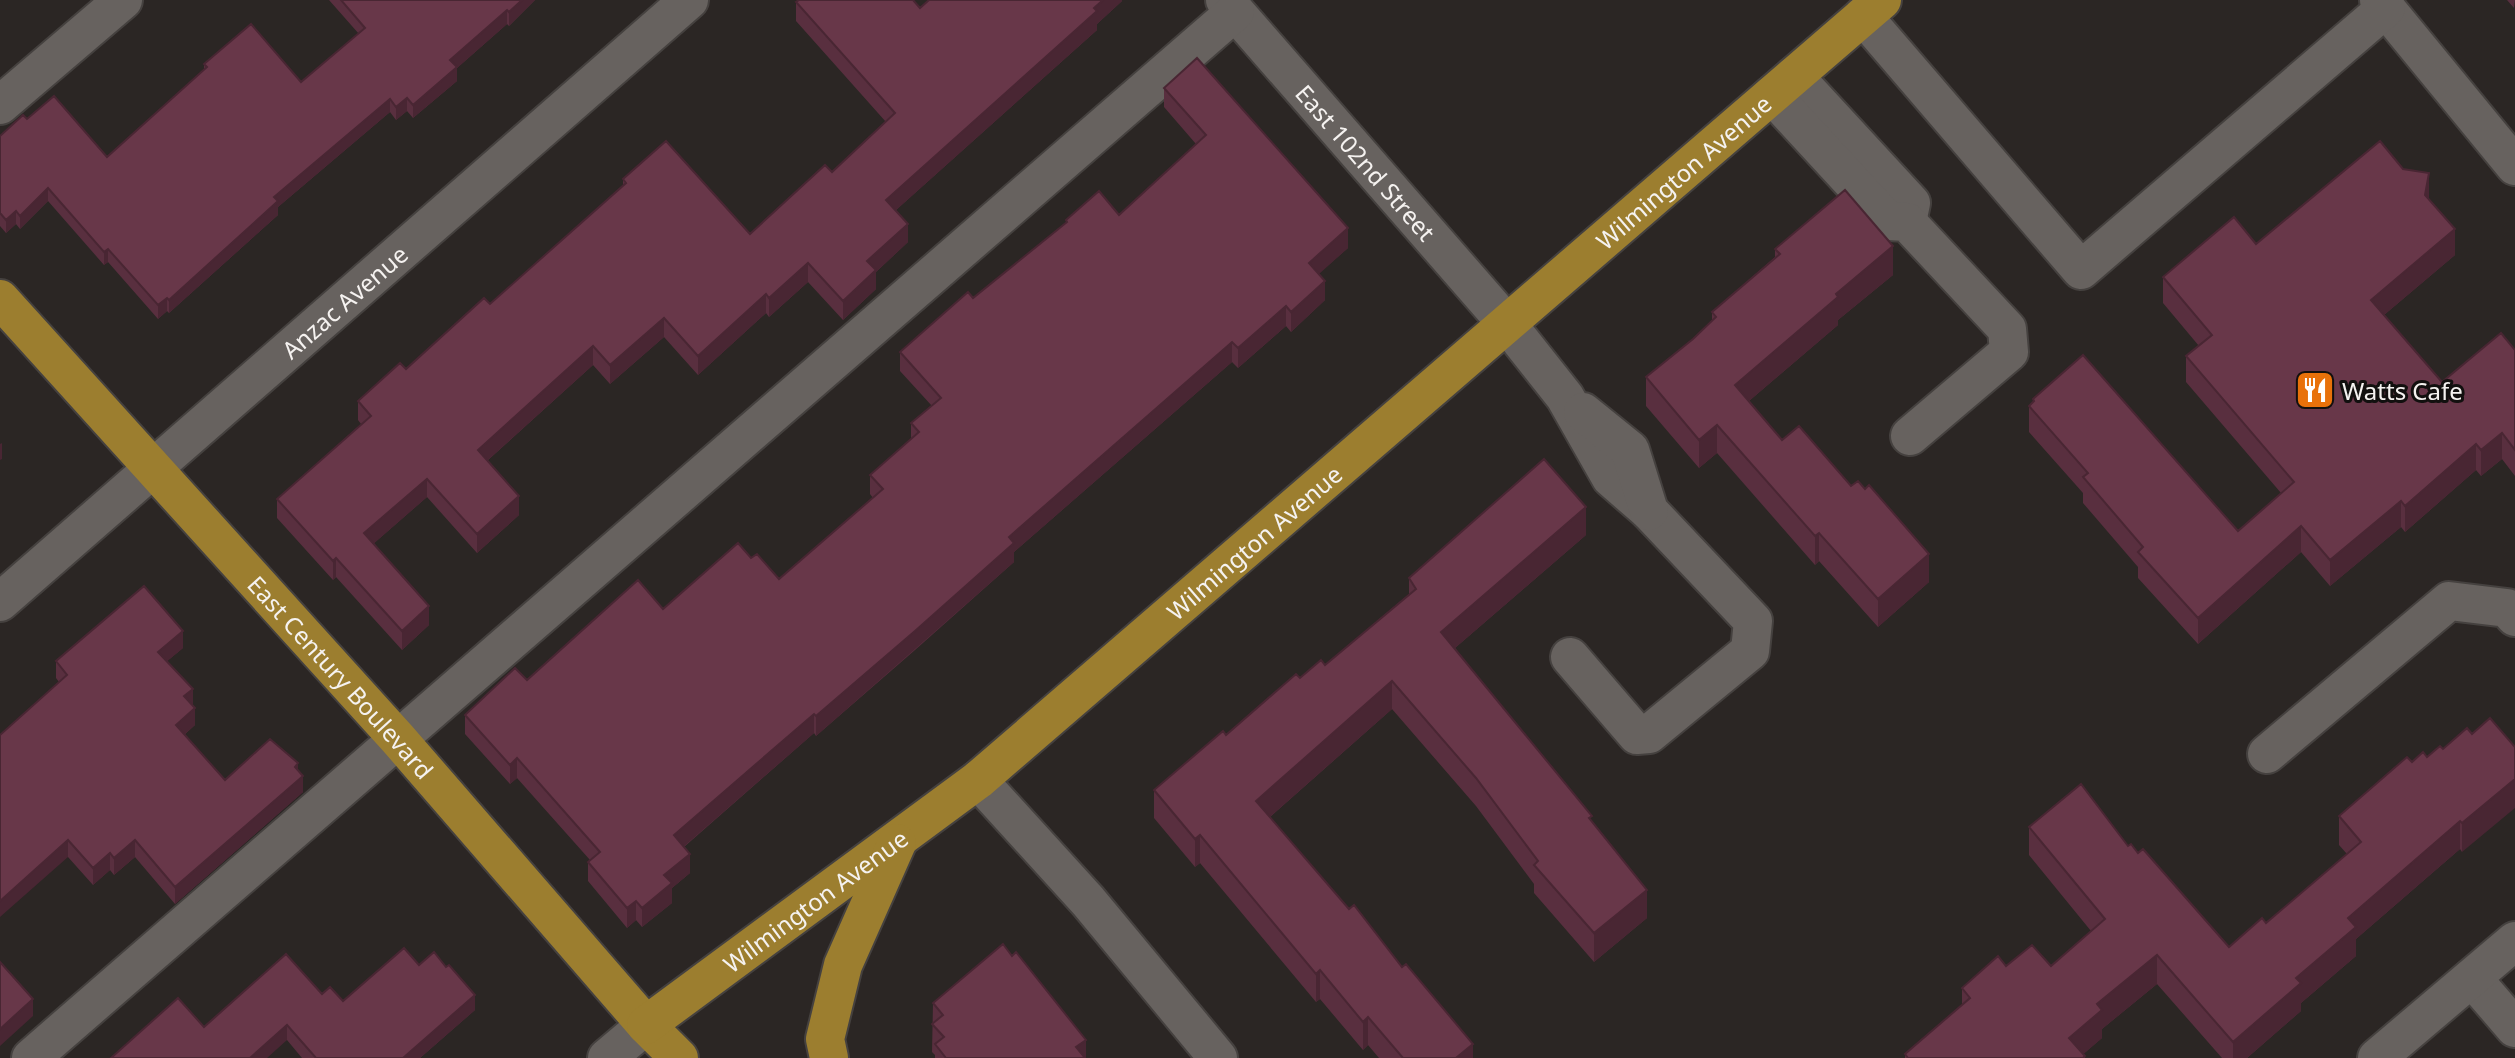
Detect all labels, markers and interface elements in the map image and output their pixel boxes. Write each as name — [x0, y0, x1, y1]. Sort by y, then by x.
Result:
street label: East 102nd Street — [1289, 77, 1444, 248]
street label: Wilmington Avenue — [1588, 87, 1778, 256]
street label: Anzac Avenue — [274, 237, 414, 365]
restaurant icon: Watts Cafe — [2294, 369, 2336, 411]
place label: Watts Cafe — [2342, 374, 2463, 407]
street label: Wilmington Avenue — [1159, 457, 1349, 627]
street label: East Century Boulevard — [241, 568, 441, 785]
street label: Wilmington Avenue — [716, 821, 914, 979]

